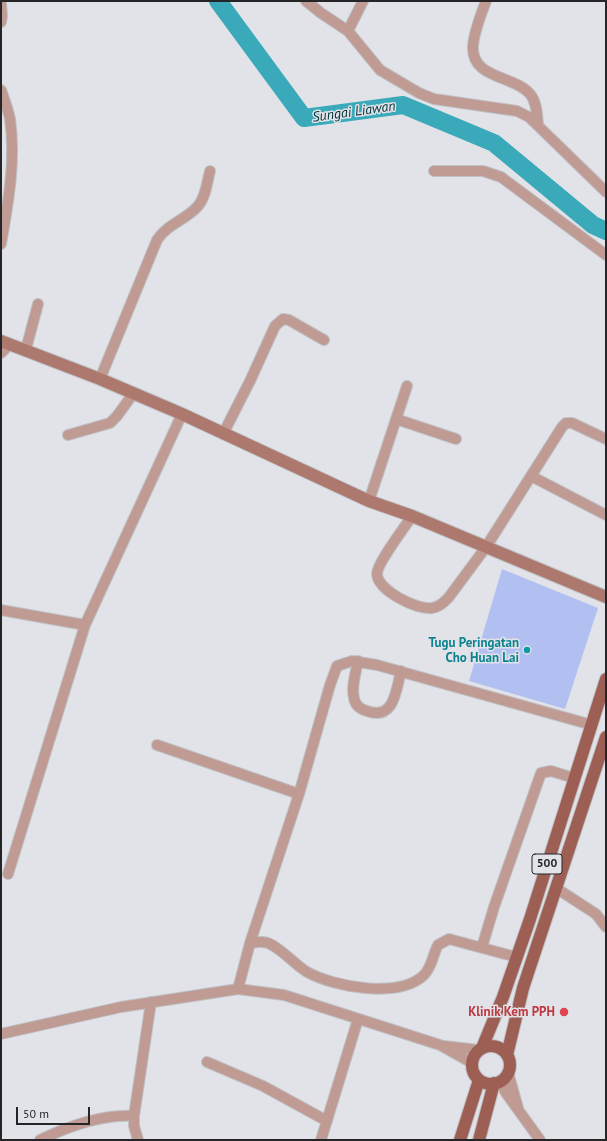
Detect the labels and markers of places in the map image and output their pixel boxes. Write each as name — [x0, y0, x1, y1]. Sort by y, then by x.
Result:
place label: Tugu Peringatan Cho Huan Lai — [429, 635, 519, 666]
marker: Tugu Peringatan Cho Huan Lai — [522, 645, 532, 655]
place label: Klinik Kem PPH — [468, 1004, 555, 1020]
marker: Klinik Kem PPH — [558, 1006, 570, 1018]

